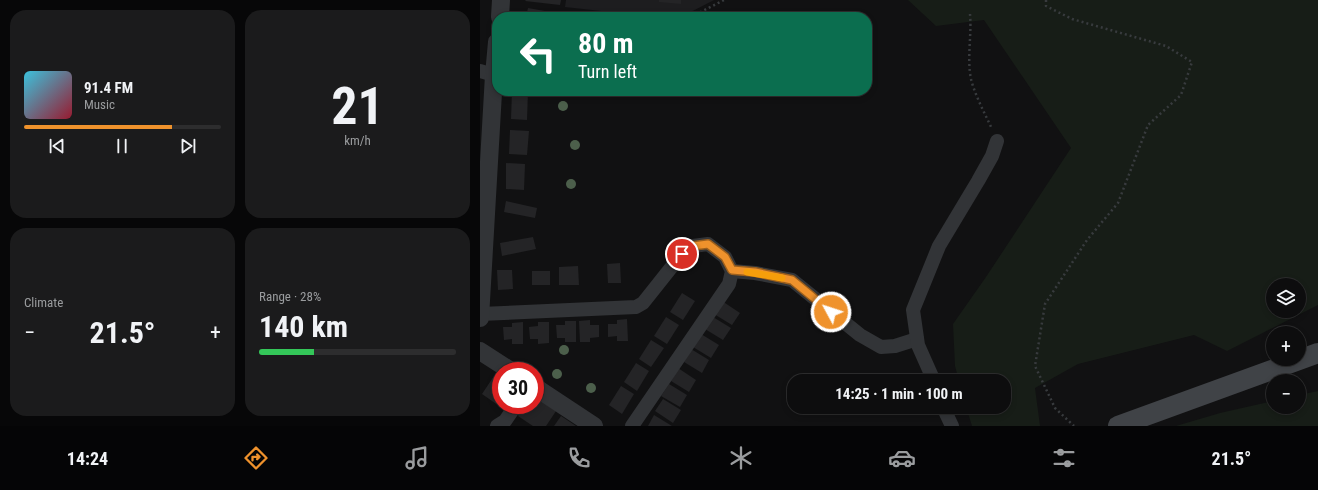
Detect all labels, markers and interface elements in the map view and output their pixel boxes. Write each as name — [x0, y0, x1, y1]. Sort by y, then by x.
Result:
text: 80 m — [578, 27, 634, 60]
icon: left — [512, 28, 564, 80]
text: Turn left — [578, 61, 637, 82]
text: 21 — [331, 76, 384, 137]
text: 91.4 FM — [84, 79, 133, 97]
text: Music — [84, 97, 115, 112]
text: km/h — [344, 133, 371, 148]
icon: previous — [46, 135, 68, 157]
icon: pause — [111, 135, 133, 157]
icon: next — [177, 135, 199, 157]
pin — [665, 237, 699, 271]
icon: arrive — [671, 243, 693, 265]
map controls — [1266, 278, 1306, 414]
button: layers — [1266, 278, 1306, 318]
text: Range · 28% — [259, 289, 321, 304]
position arrow — [810, 291, 852, 333]
text: Climate — [24, 295, 63, 310]
text: 140 km — [259, 309, 348, 344]
text: 21.5° — [90, 315, 155, 350]
text: − — [24, 320, 35, 345]
text: + — [210, 320, 221, 345]
button: + — [1266, 326, 1306, 366]
speed limit sign: 30 — [492, 362, 544, 414]
button: − — [1266, 374, 1306, 414]
text: 14:25 · 1 min · 100 m — [835, 385, 963, 403]
icon: directions — [242, 444, 270, 472]
icon: music — [403, 444, 431, 472]
icon: phone — [565, 444, 593, 472]
icon: climate — [727, 444, 755, 472]
icon: car — [888, 444, 916, 472]
icon: filters — [1050, 444, 1078, 472]
text: 14:24 — [67, 448, 108, 469]
text: 21.5° — [1212, 448, 1251, 469]

